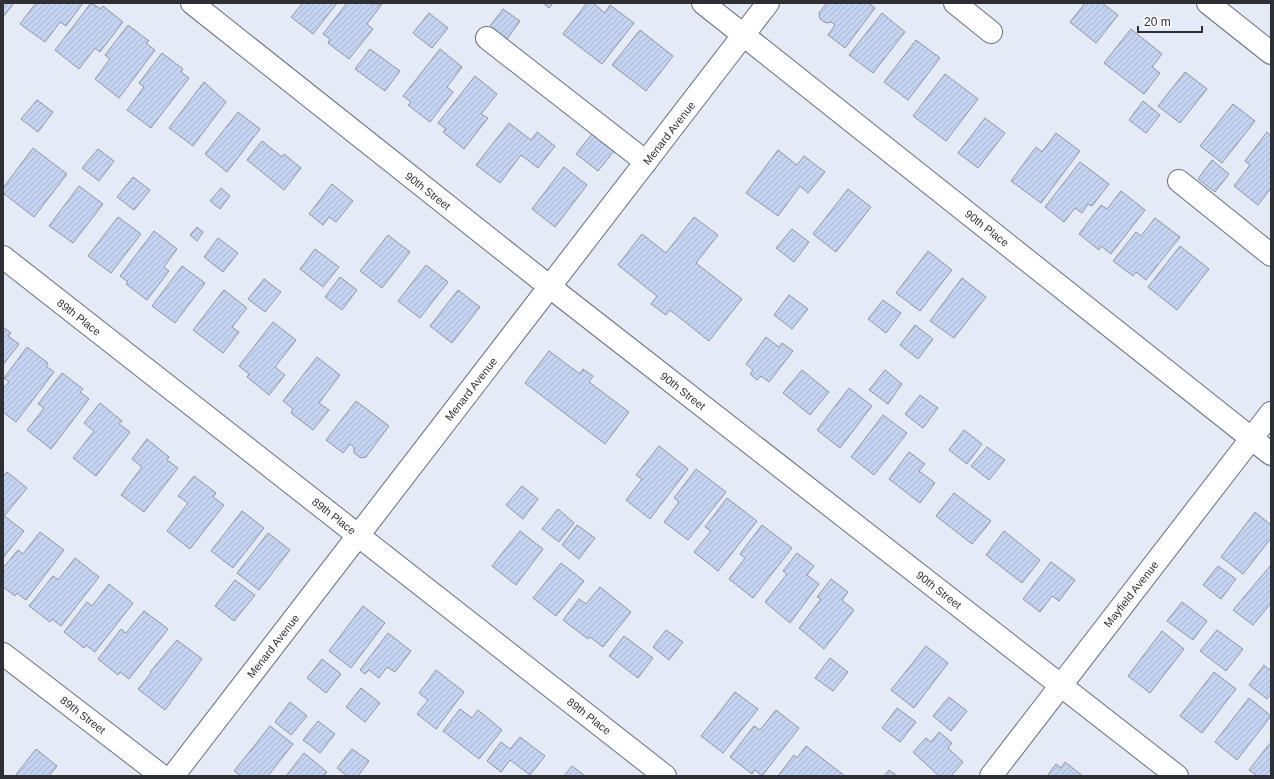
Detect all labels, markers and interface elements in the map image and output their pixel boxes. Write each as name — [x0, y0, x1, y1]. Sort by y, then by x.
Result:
scale bar — [1138, 8, 1202, 34]
text: 20 m — [1144, 15, 1171, 29]
street label: Menard Avenue — [641, 99, 697, 167]
street label: 90th Street — [403, 170, 453, 212]
street label: 90th Place — [963, 207, 1011, 249]
street label: 89th Place — [55, 296, 103, 338]
street label: Menard Avenue — [443, 355, 499, 423]
street label: 90th Street — [658, 370, 708, 412]
street label: 89th Place — [310, 495, 358, 537]
street label: Mayfield Avenue — [1101, 559, 1161, 629]
street label: 90th Street — [914, 569, 964, 611]
street label: Menard Avenue — [245, 612, 301, 680]
street label: 89th Street — [58, 694, 108, 736]
street label: 89th Place — [565, 695, 613, 737]

